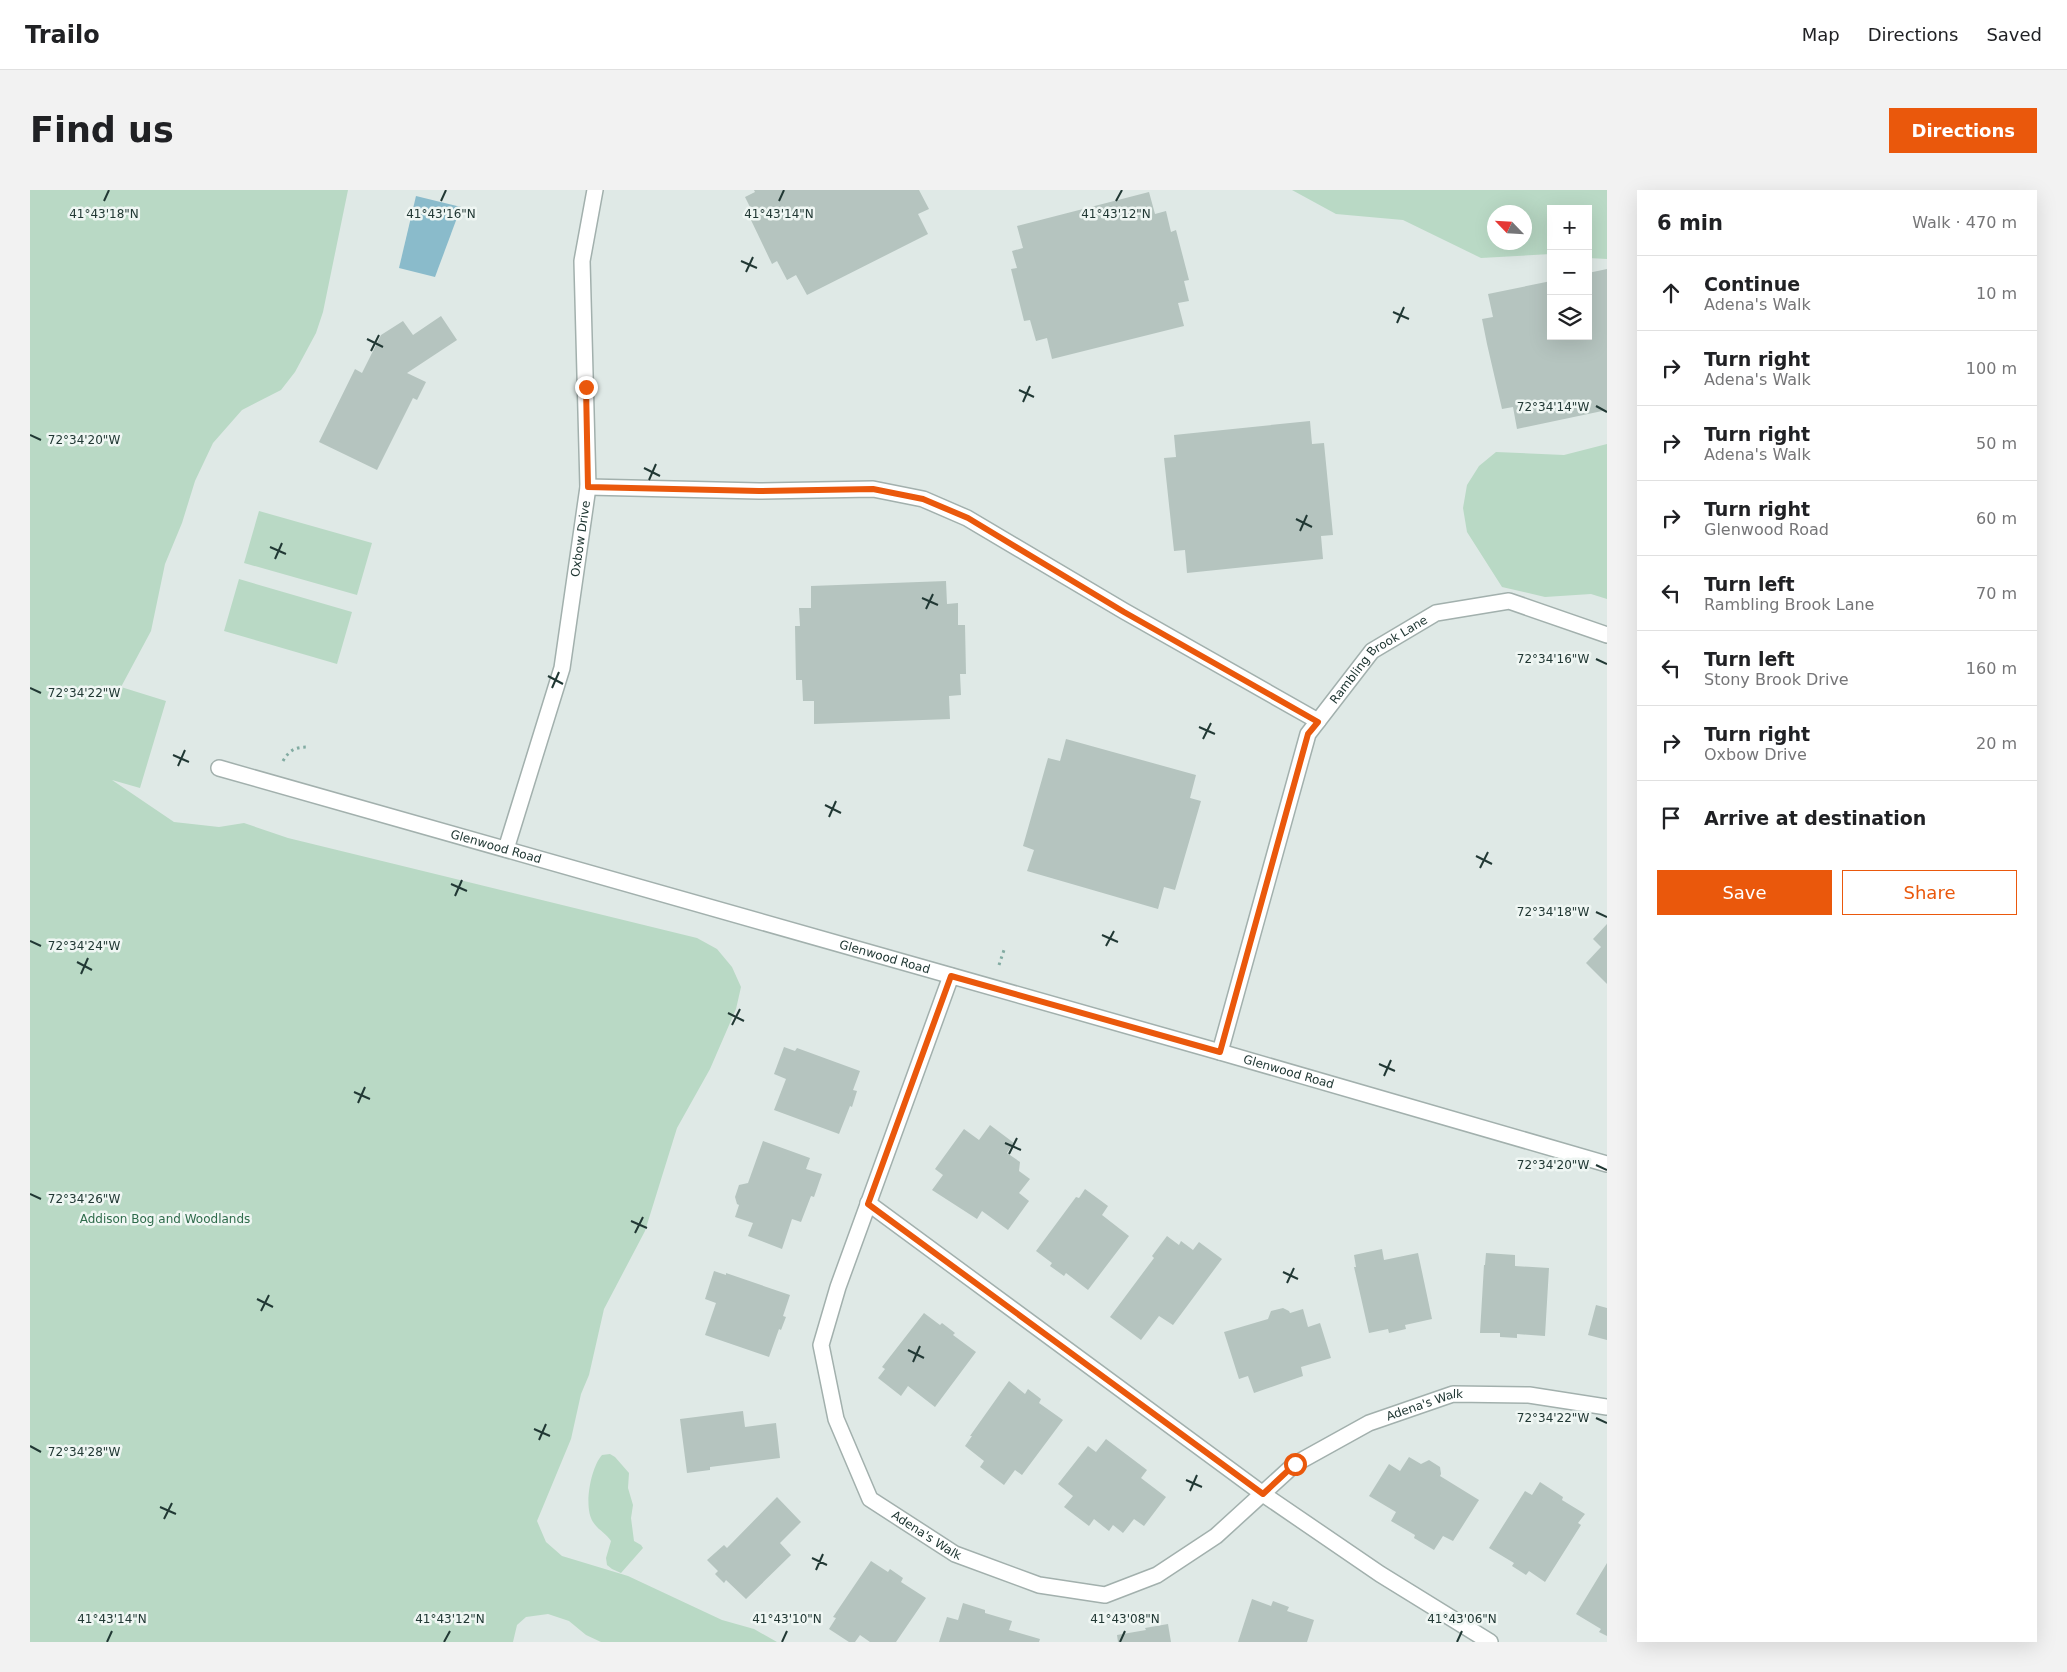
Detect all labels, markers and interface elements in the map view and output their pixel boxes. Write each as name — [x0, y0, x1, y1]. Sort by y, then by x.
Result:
text: Trailo — [25, 21, 100, 49]
text: Map — [1802, 24, 1840, 45]
text: Directions — [1868, 24, 1958, 45]
text: Saved — [1986, 24, 2042, 45]
button: Directions — [1889, 108, 2037, 153]
text: Find us — [30, 110, 174, 150]
north arrow — [1487, 205, 1532, 250]
map controls — [1547, 205, 1592, 340]
button: + — [1547, 205, 1592, 250]
text: 41°43'18"N — [69, 207, 139, 221]
text: 41°43'16"N — [406, 207, 476, 221]
text: 41°43'14"N — [744, 207, 814, 221]
text: 41°43'12"N — [1081, 207, 1151, 221]
text: 6 min — [1657, 211, 1723, 235]
text: Walk · 470 m — [1912, 213, 2017, 232]
button: − — [1547, 250, 1592, 295]
text: Continue — [1704, 273, 1800, 295]
icon: ahead — [1657, 279, 1685, 307]
text: 10 m — [1976, 284, 2017, 303]
button: layers — [1547, 295, 1592, 340]
text: Adena's Walk — [1704, 295, 1811, 314]
text: Turn right — [1704, 348, 1810, 370]
icon: right — [1657, 354, 1685, 382]
text: 100 m — [1966, 359, 2017, 378]
text: Adena's Walk — [1704, 370, 1811, 389]
route end — [575, 376, 598, 399]
text: 72°34'14"W — [1517, 400, 1589, 414]
text: Turn right — [1704, 423, 1810, 445]
icon: right — [1657, 429, 1685, 457]
text: 72°34'20"W — [48, 433, 120, 447]
text: 50 m — [1976, 434, 2017, 453]
text: Adena's Walk — [1704, 445, 1811, 464]
text: Turn right — [1704, 498, 1810, 520]
street label: Oxbow Drive — [568, 500, 593, 578]
icon: right — [1657, 504, 1685, 532]
text: 60 m — [1976, 509, 2017, 528]
text: Glenwood Road — [1704, 520, 1829, 539]
text: Turn left — [1704, 573, 1795, 595]
icon: left — [1657, 579, 1685, 607]
text: 70 m — [1976, 584, 2017, 603]
text: Rambling Brook Lane — [1704, 595, 1874, 614]
street label: Rambling Brook Lane — [1327, 613, 1430, 707]
text: Turn left — [1704, 648, 1795, 670]
text: 72°34'16"W — [1517, 652, 1589, 666]
icon: left — [1657, 654, 1685, 682]
text: 160 m — [1966, 659, 2017, 678]
text: Stony Brook Drive — [1704, 670, 1849, 689]
text: 72°34'22"W — [48, 686, 120, 700]
text: Turn right — [1704, 723, 1810, 745]
icon: right — [1657, 729, 1685, 757]
text: 20 m — [1976, 734, 2017, 753]
text: Oxbow Drive — [1704, 745, 1807, 764]
icon: arrive — [1657, 804, 1685, 832]
text: Arrive at destination — [1704, 807, 1926, 829]
street label: Glenwood Road — [449, 827, 543, 866]
button: Save — [1657, 870, 1832, 915]
button: Share — [1842, 870, 2017, 915]
text: 72°34'18"W — [1517, 905, 1589, 919]
street label: Glenwood Road — [838, 937, 932, 976]
text: 72°34'24"W — [48, 939, 120, 953]
street label: Glenwood Road — [1242, 1052, 1336, 1092]
text: 72°34'20"W — [1517, 1158, 1589, 1172]
text: 72°34'26"W — [48, 1192, 120, 1206]
park label: Addison Bog and Woodlands — [80, 1212, 250, 1226]
street label: Adena's Walk — [1384, 1387, 1463, 1424]
text: 72°34'22"W — [1517, 1411, 1589, 1425]
text: 72°34'28"W — [48, 1445, 120, 1459]
route start — [1284, 1453, 1307, 1476]
street label: Adena's Walk — [889, 1508, 963, 1563]
text: 41°43'14"N — [77, 1612, 147, 1626]
text: 41°43'12"N — [415, 1612, 485, 1626]
text: 41°43'10"N — [752, 1612, 822, 1626]
text: 41°43'08"N — [1090, 1612, 1160, 1626]
text: 41°43'06"N — [1427, 1612, 1497, 1626]

